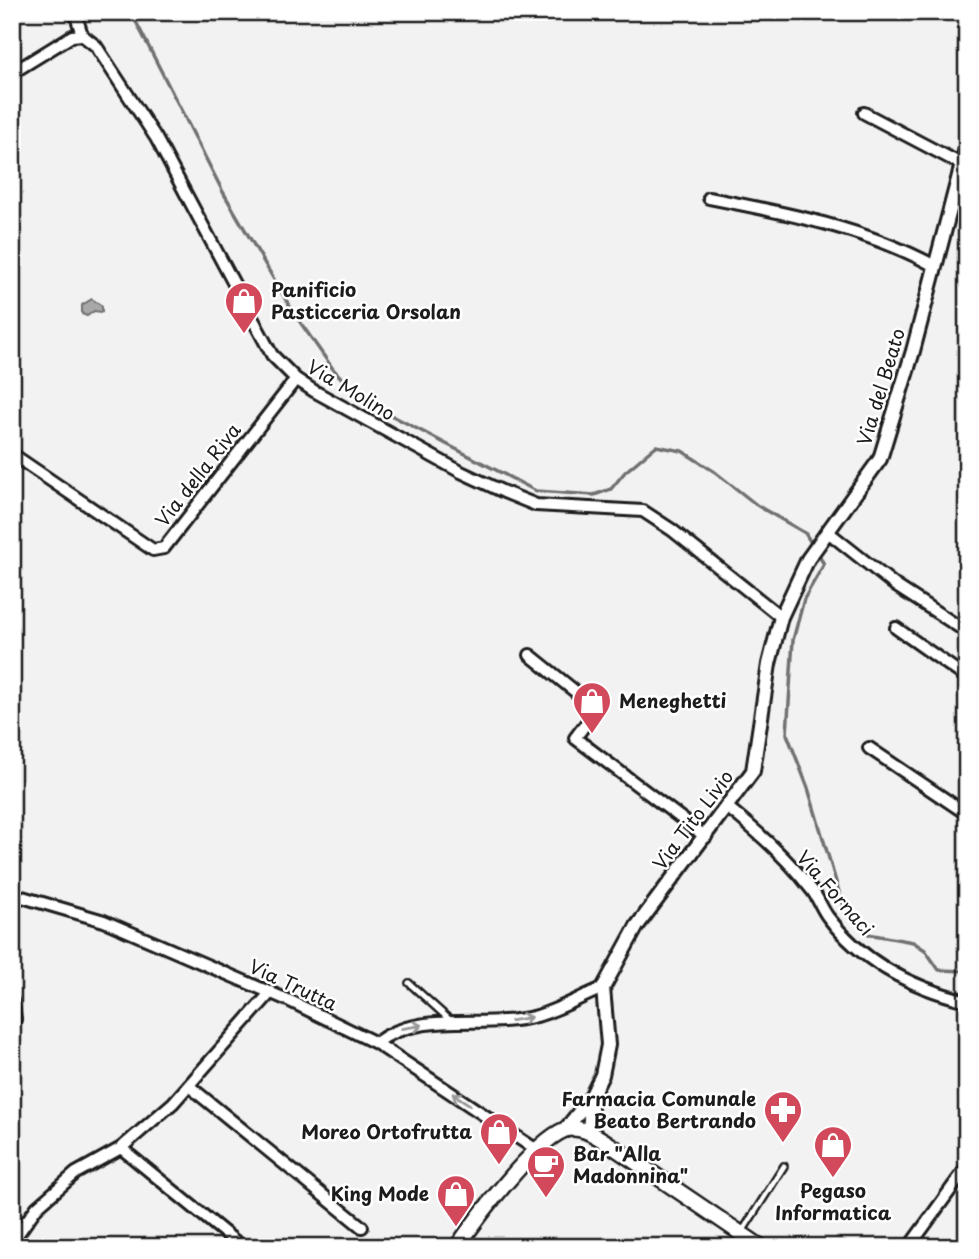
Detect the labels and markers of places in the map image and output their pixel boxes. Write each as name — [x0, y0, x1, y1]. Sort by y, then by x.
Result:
place label: Panificio Pasticceria Orsolan — [271, 275, 461, 325]
shop icon: Panificio Pasticceria Orsolan — [223, 280, 265, 335]
shop icon: Meneghetti — [571, 680, 613, 735]
place label: Meneghetti — [619, 686, 726, 714]
place label: Farmacia Comunale Beato Bertrando — [561, 1084, 756, 1134]
pharmacy icon: Farmacia Comunale Beato Bertrando — [762, 1089, 804, 1144]
shop icon: Moreo Ortofrutta — [478, 1111, 520, 1166]
place label: Moreo Ortofrutta — [301, 1117, 472, 1145]
shop icon: Pegaso Informatica — [812, 1124, 854, 1179]
place label: Bar "Alla Madonnina" — [573, 1139, 688, 1189]
cafe icon: Bar "Alla Madonnina" — [525, 1144, 567, 1199]
shop icon: King Mode — [435, 1173, 477, 1228]
place label: Pegaso Informatica — [775, 1176, 892, 1226]
place label: King Mode — [331, 1179, 429, 1207]

